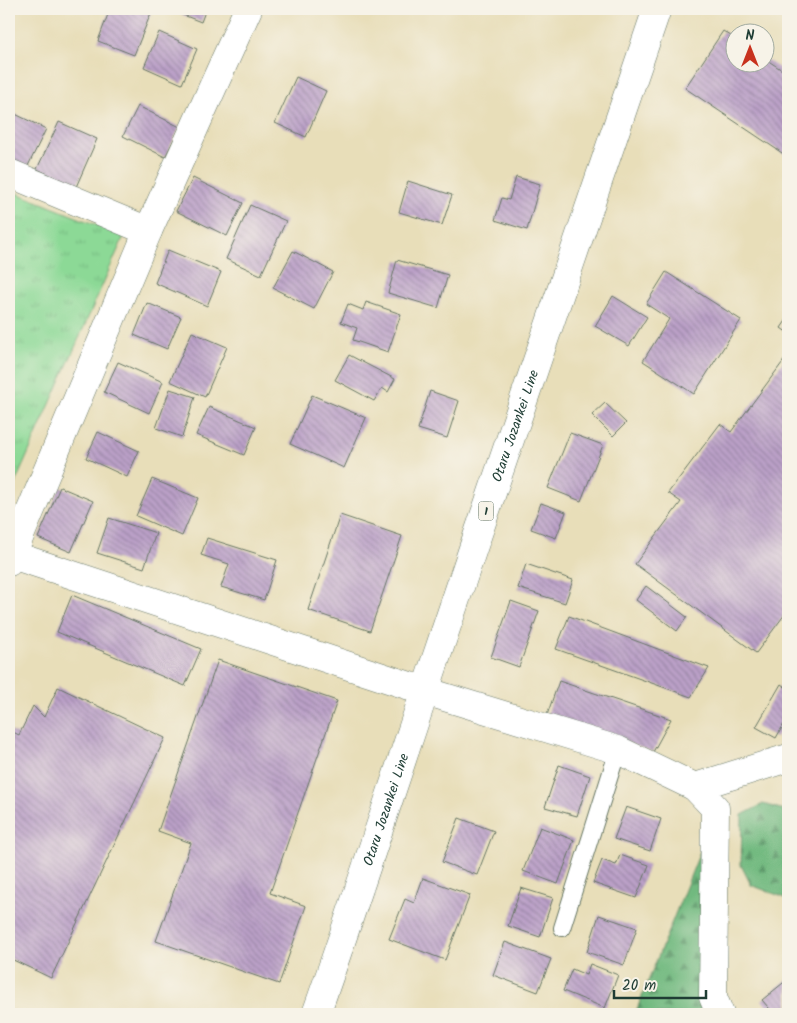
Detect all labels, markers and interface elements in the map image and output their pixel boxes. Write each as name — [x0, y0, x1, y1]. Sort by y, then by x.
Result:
north arrow — [724, 22, 774, 72]
text: N — [746, 25, 755, 47]
street label: Otaru Jozankei Line — [486, 366, 546, 485]
road number: 1 — [478, 502, 494, 520]
street label: Otaru Jozankei Line — [358, 750, 416, 869]
scale bar — [614, 968, 707, 1000]
text: 20 m — [622, 974, 656, 998]

